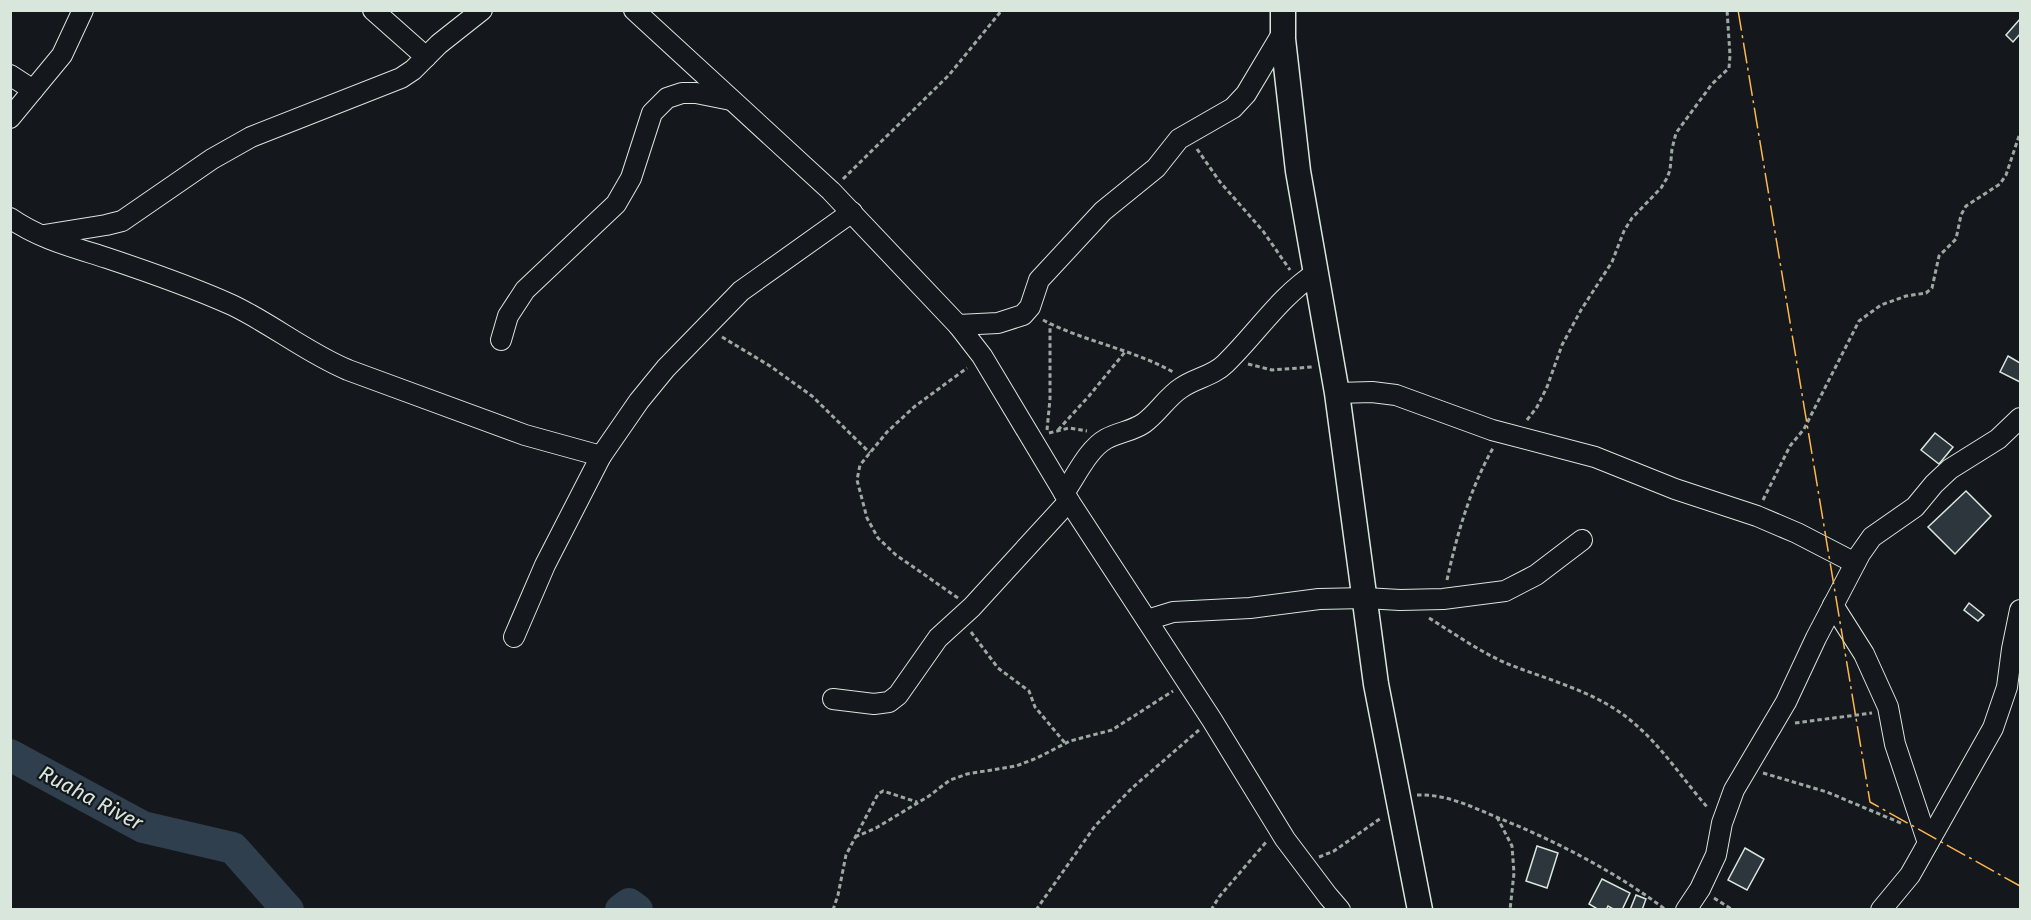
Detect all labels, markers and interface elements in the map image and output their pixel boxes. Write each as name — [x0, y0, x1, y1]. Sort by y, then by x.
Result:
water label: Ruaha River — [35, 760, 148, 837]

